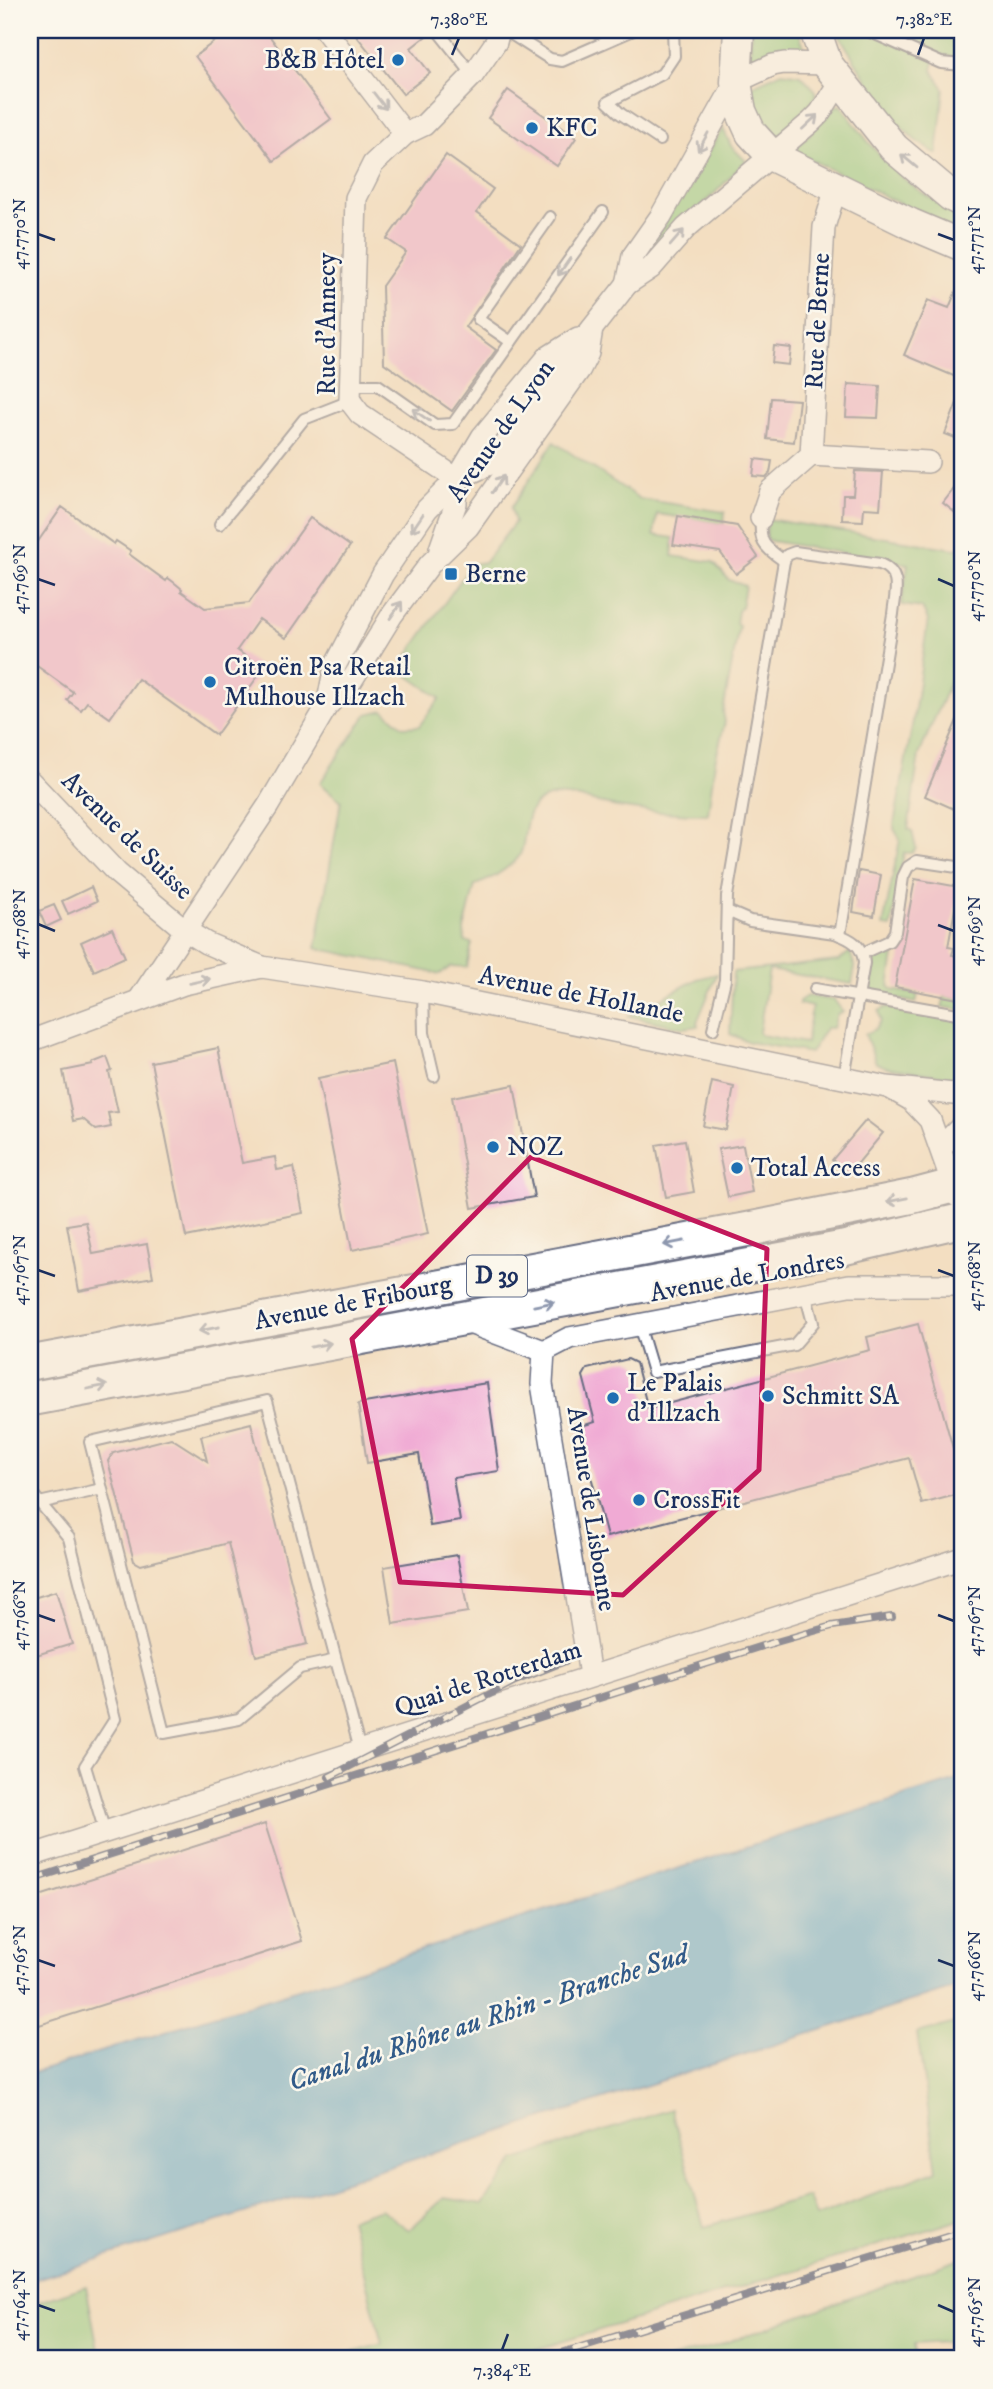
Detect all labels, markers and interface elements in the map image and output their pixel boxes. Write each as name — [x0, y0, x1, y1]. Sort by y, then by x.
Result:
text: 7.380°E — [430, 9, 488, 31]
text: 7.382°E — [896, 9, 953, 31]
place label: B&B Hôtel — [265, 44, 384, 77]
marker: B&B Hôtel — [390, 52, 406, 68]
one-way arrow — [372, 91, 387, 110]
place label: KFC — [546, 112, 598, 145]
one-way arrow — [801, 114, 818, 131]
marker: KFC — [524, 120, 540, 136]
one-way arrow — [696, 131, 709, 152]
one-way arrow — [900, 153, 918, 169]
text: 47.770°N — [9, 198, 31, 270]
text: 47.771°N — [964, 206, 986, 274]
one-way arrow — [669, 230, 685, 248]
street label: Rue d'Annecy — [311, 252, 344, 395]
street label: Rue de Berne — [798, 252, 838, 390]
one-way arrow — [557, 257, 571, 276]
street label: Avenue de Lyon — [440, 353, 563, 509]
one-way arrow — [412, 408, 431, 422]
one-way arrow — [491, 475, 505, 494]
one-way arrow — [410, 513, 424, 532]
text: 47.769°N — [9, 543, 31, 614]
text: 47.770°N — [964, 550, 986, 622]
place label: Berne — [465, 558, 526, 591]
marker: Berne — [443, 566, 459, 582]
one-way arrow — [389, 601, 403, 620]
place label: Citroën Psa Retail Mulhouse Illzach — [224, 651, 411, 714]
marker: Citroën Psa Retail Mulhouse Illzach — [202, 674, 218, 690]
street label: Avenue de Suisse — [54, 765, 200, 907]
text: 47.768°N — [9, 888, 31, 959]
text: 47.769°N — [964, 895, 986, 966]
street label: Avenue de Hollande — [476, 959, 686, 1031]
one-way arrow — [188, 974, 211, 987]
place label: NOZ — [507, 1131, 563, 1164]
marker: NOZ — [485, 1139, 501, 1155]
place label: Total Access — [751, 1152, 880, 1185]
marker: Total Access — [729, 1160, 745, 1176]
one-way arrow — [886, 1193, 909, 1207]
text: 47.767°N — [9, 1234, 31, 1306]
one-way arrow — [663, 1237, 686, 1250]
text: 47.768°N — [964, 1240, 986, 1311]
street label: Avenue de Londres — [647, 1244, 847, 1310]
road number: D 39 — [467, 1256, 527, 1296]
street label: Avenue de Fribourg — [251, 1268, 455, 1338]
one-way arrow — [532, 1296, 555, 1310]
one-way arrow — [198, 1323, 221, 1337]
one-way arrow — [309, 1338, 331, 1351]
place label: Le Palais d'Illzach — [627, 1367, 722, 1430]
one-way arrow — [85, 1380, 108, 1393]
place label: Schmitt SA — [782, 1380, 899, 1413]
marker: Schmitt SA — [760, 1388, 776, 1404]
marker: Le Palais d'Illzach — [605, 1390, 621, 1406]
street label: Avenue de Lisbonne — [559, 1404, 623, 1614]
place label: CrossFit — [653, 1484, 741, 1517]
marker: CrossFit — [631, 1492, 647, 1508]
text: 47.766°N — [9, 1579, 31, 1651]
text: 47.767°N — [964, 1585, 986, 1657]
street label: Quai de Rotterdam — [390, 1633, 586, 1725]
text: 47.765°N — [9, 1924, 31, 1995]
text: 47.766°N — [964, 1930, 986, 2002]
water label: Canal du Rhône au Rhin - Branche Sud — [284, 1936, 696, 2099]
text: 47.764°N — [9, 2269, 31, 2341]
text: 47.765°N — [964, 2276, 986, 2347]
text: 7.384°E — [473, 2360, 531, 2382]

